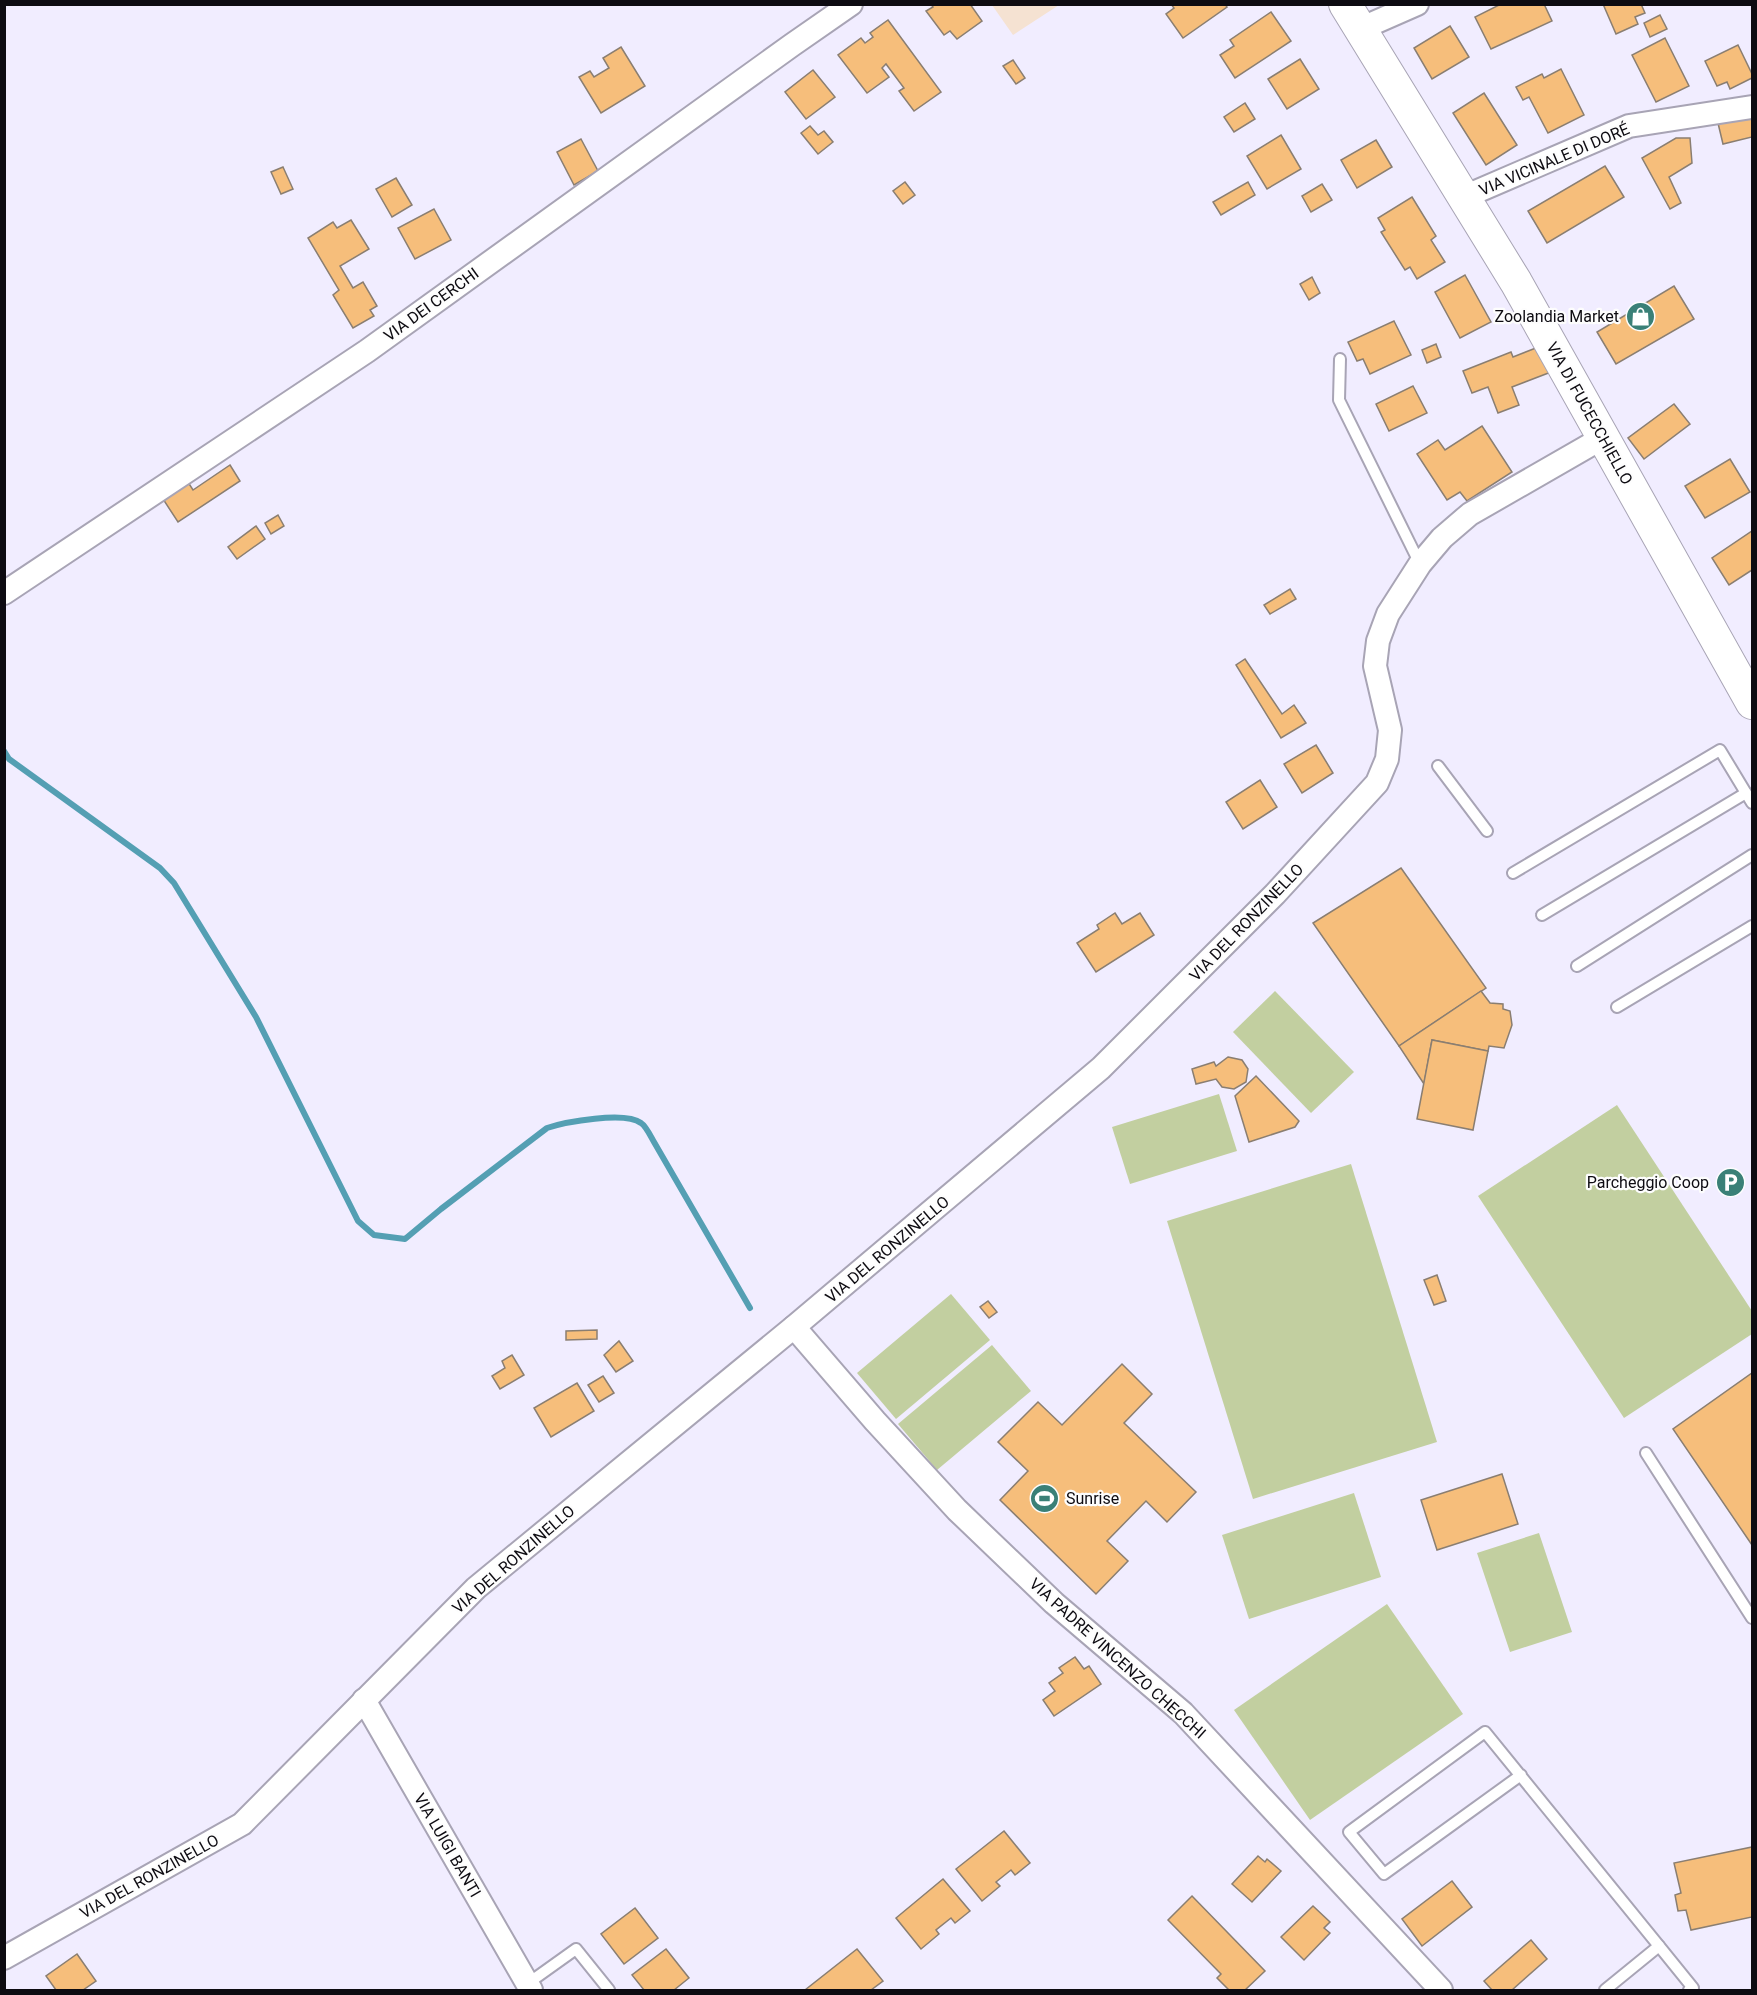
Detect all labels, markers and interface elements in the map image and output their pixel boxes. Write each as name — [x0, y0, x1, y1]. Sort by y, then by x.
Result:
street label: VIA VICINALE DI DORÉ — [1476, 119, 1632, 200]
street label: VIA DEI CERCHI — [380, 264, 482, 345]
shop icon: Zoolandia Market — [1624, 300, 1656, 332]
place label: Zoolandia Market — [1495, 307, 1619, 326]
street label: VIA DI FUCECCHIELLO — [1542, 339, 1637, 488]
street label: VIA DEL RONZINELLO — [1185, 860, 1307, 985]
parking icon: Parcheggio Coop — [1714, 1166, 1746, 1198]
place label: Parcheggio Coop — [1587, 1173, 1709, 1192]
street label: VIA DEL RONZINELLO — [822, 1192, 953, 1307]
sports icon: Sunrise — [1029, 1482, 1061, 1514]
place label: Sunrise — [1066, 1489, 1119, 1508]
street label: VIA DEL RONZINELLO — [448, 1501, 578, 1618]
street label: VIA PADRE VINCENZO CHECCHI — [1026, 1574, 1210, 1743]
street label: VIA LUIGI BANTI — [410, 1790, 485, 1901]
street label: VIA DEL RONZINELLO — [77, 1830, 222, 1922]

